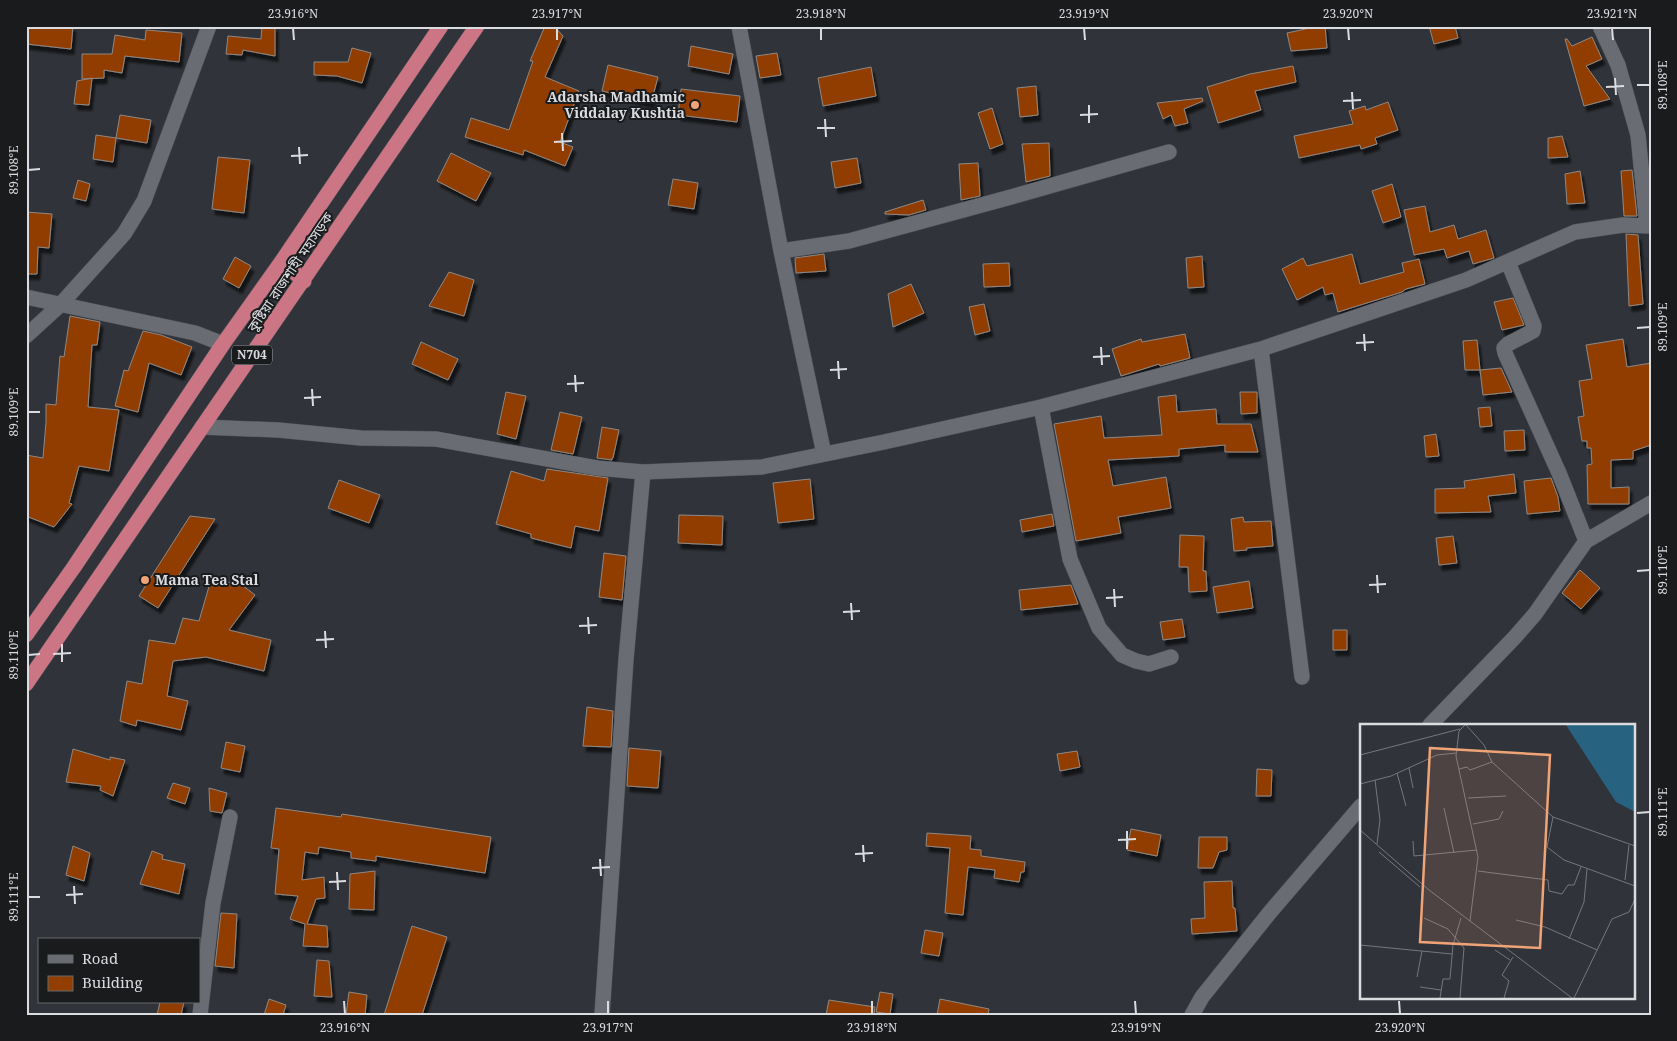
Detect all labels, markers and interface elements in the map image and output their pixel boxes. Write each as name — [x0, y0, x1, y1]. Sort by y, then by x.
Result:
text: 23.916°N — [268, 5, 318, 22]
text: 23.917°N — [532, 5, 582, 22]
text: 23.918°N — [796, 5, 846, 22]
text: 23.919°N — [1059, 5, 1109, 22]
text: 23.920°N — [1323, 5, 1373, 22]
text: 23.921°N — [1587, 5, 1637, 22]
text: 89.108°E — [1654, 61, 1671, 109]
place label: Adarsha Madhamic Viddalay Kushtia — [547, 87, 685, 122]
marker: Adarsha Madhamic Viddalay Kushtia — [689, 99, 701, 111]
text: 89.108°E — [5, 146, 22, 194]
street label: কুষ্টিয়া রাজশাহী মহাসড়ক — [242, 208, 337, 336]
text: 89.109°E — [1654, 303, 1671, 351]
road number: N704 — [232, 346, 272, 364]
text: 89.109°E — [5, 388, 22, 436]
text: 89.110°E — [1654, 546, 1671, 594]
place label: Mama Tea Stal — [155, 570, 258, 589]
marker: Mama Tea Stal — [139, 574, 151, 586]
text: 89.110°E — [5, 631, 22, 679]
inset map — [1360, 724, 1634, 998]
text: 89.111°E — [1654, 788, 1671, 836]
text: 89.111°E — [5, 873, 22, 921]
legend — [38, 938, 200, 1004]
text: Road — [82, 948, 118, 968]
text: Building — [82, 972, 143, 992]
text: 23.916°N — [320, 1019, 370, 1036]
text: 23.917°N — [583, 1019, 633, 1036]
text: 23.918°N — [847, 1019, 897, 1036]
text: 23.919°N — [1111, 1019, 1161, 1036]
text: 23.920°N — [1375, 1019, 1425, 1036]

